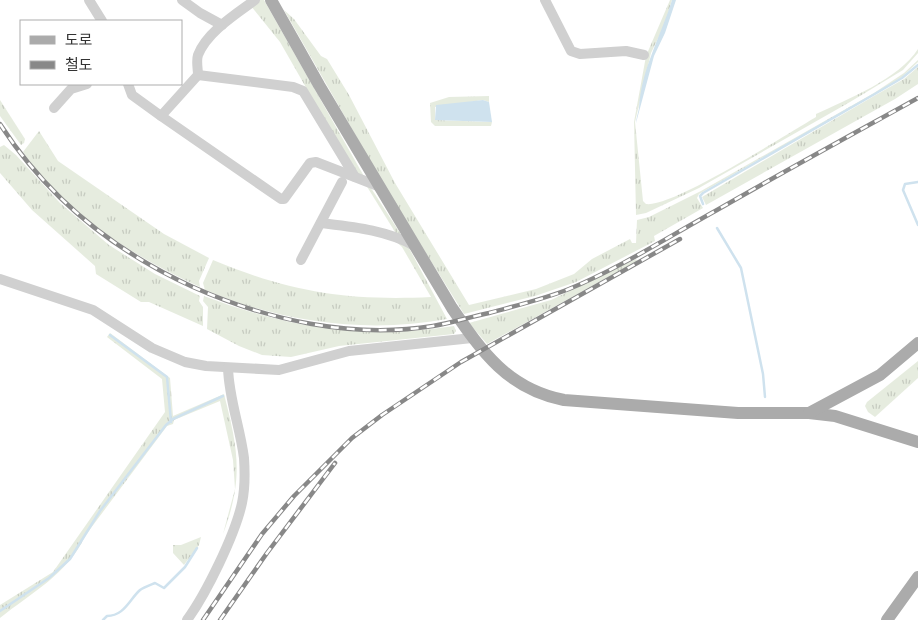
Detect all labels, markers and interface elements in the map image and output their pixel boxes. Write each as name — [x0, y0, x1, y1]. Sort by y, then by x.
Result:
legend — [20, 20, 182, 85]
text: 도로 — [65, 30, 93, 49]
text: 철도 — [65, 55, 93, 74]

